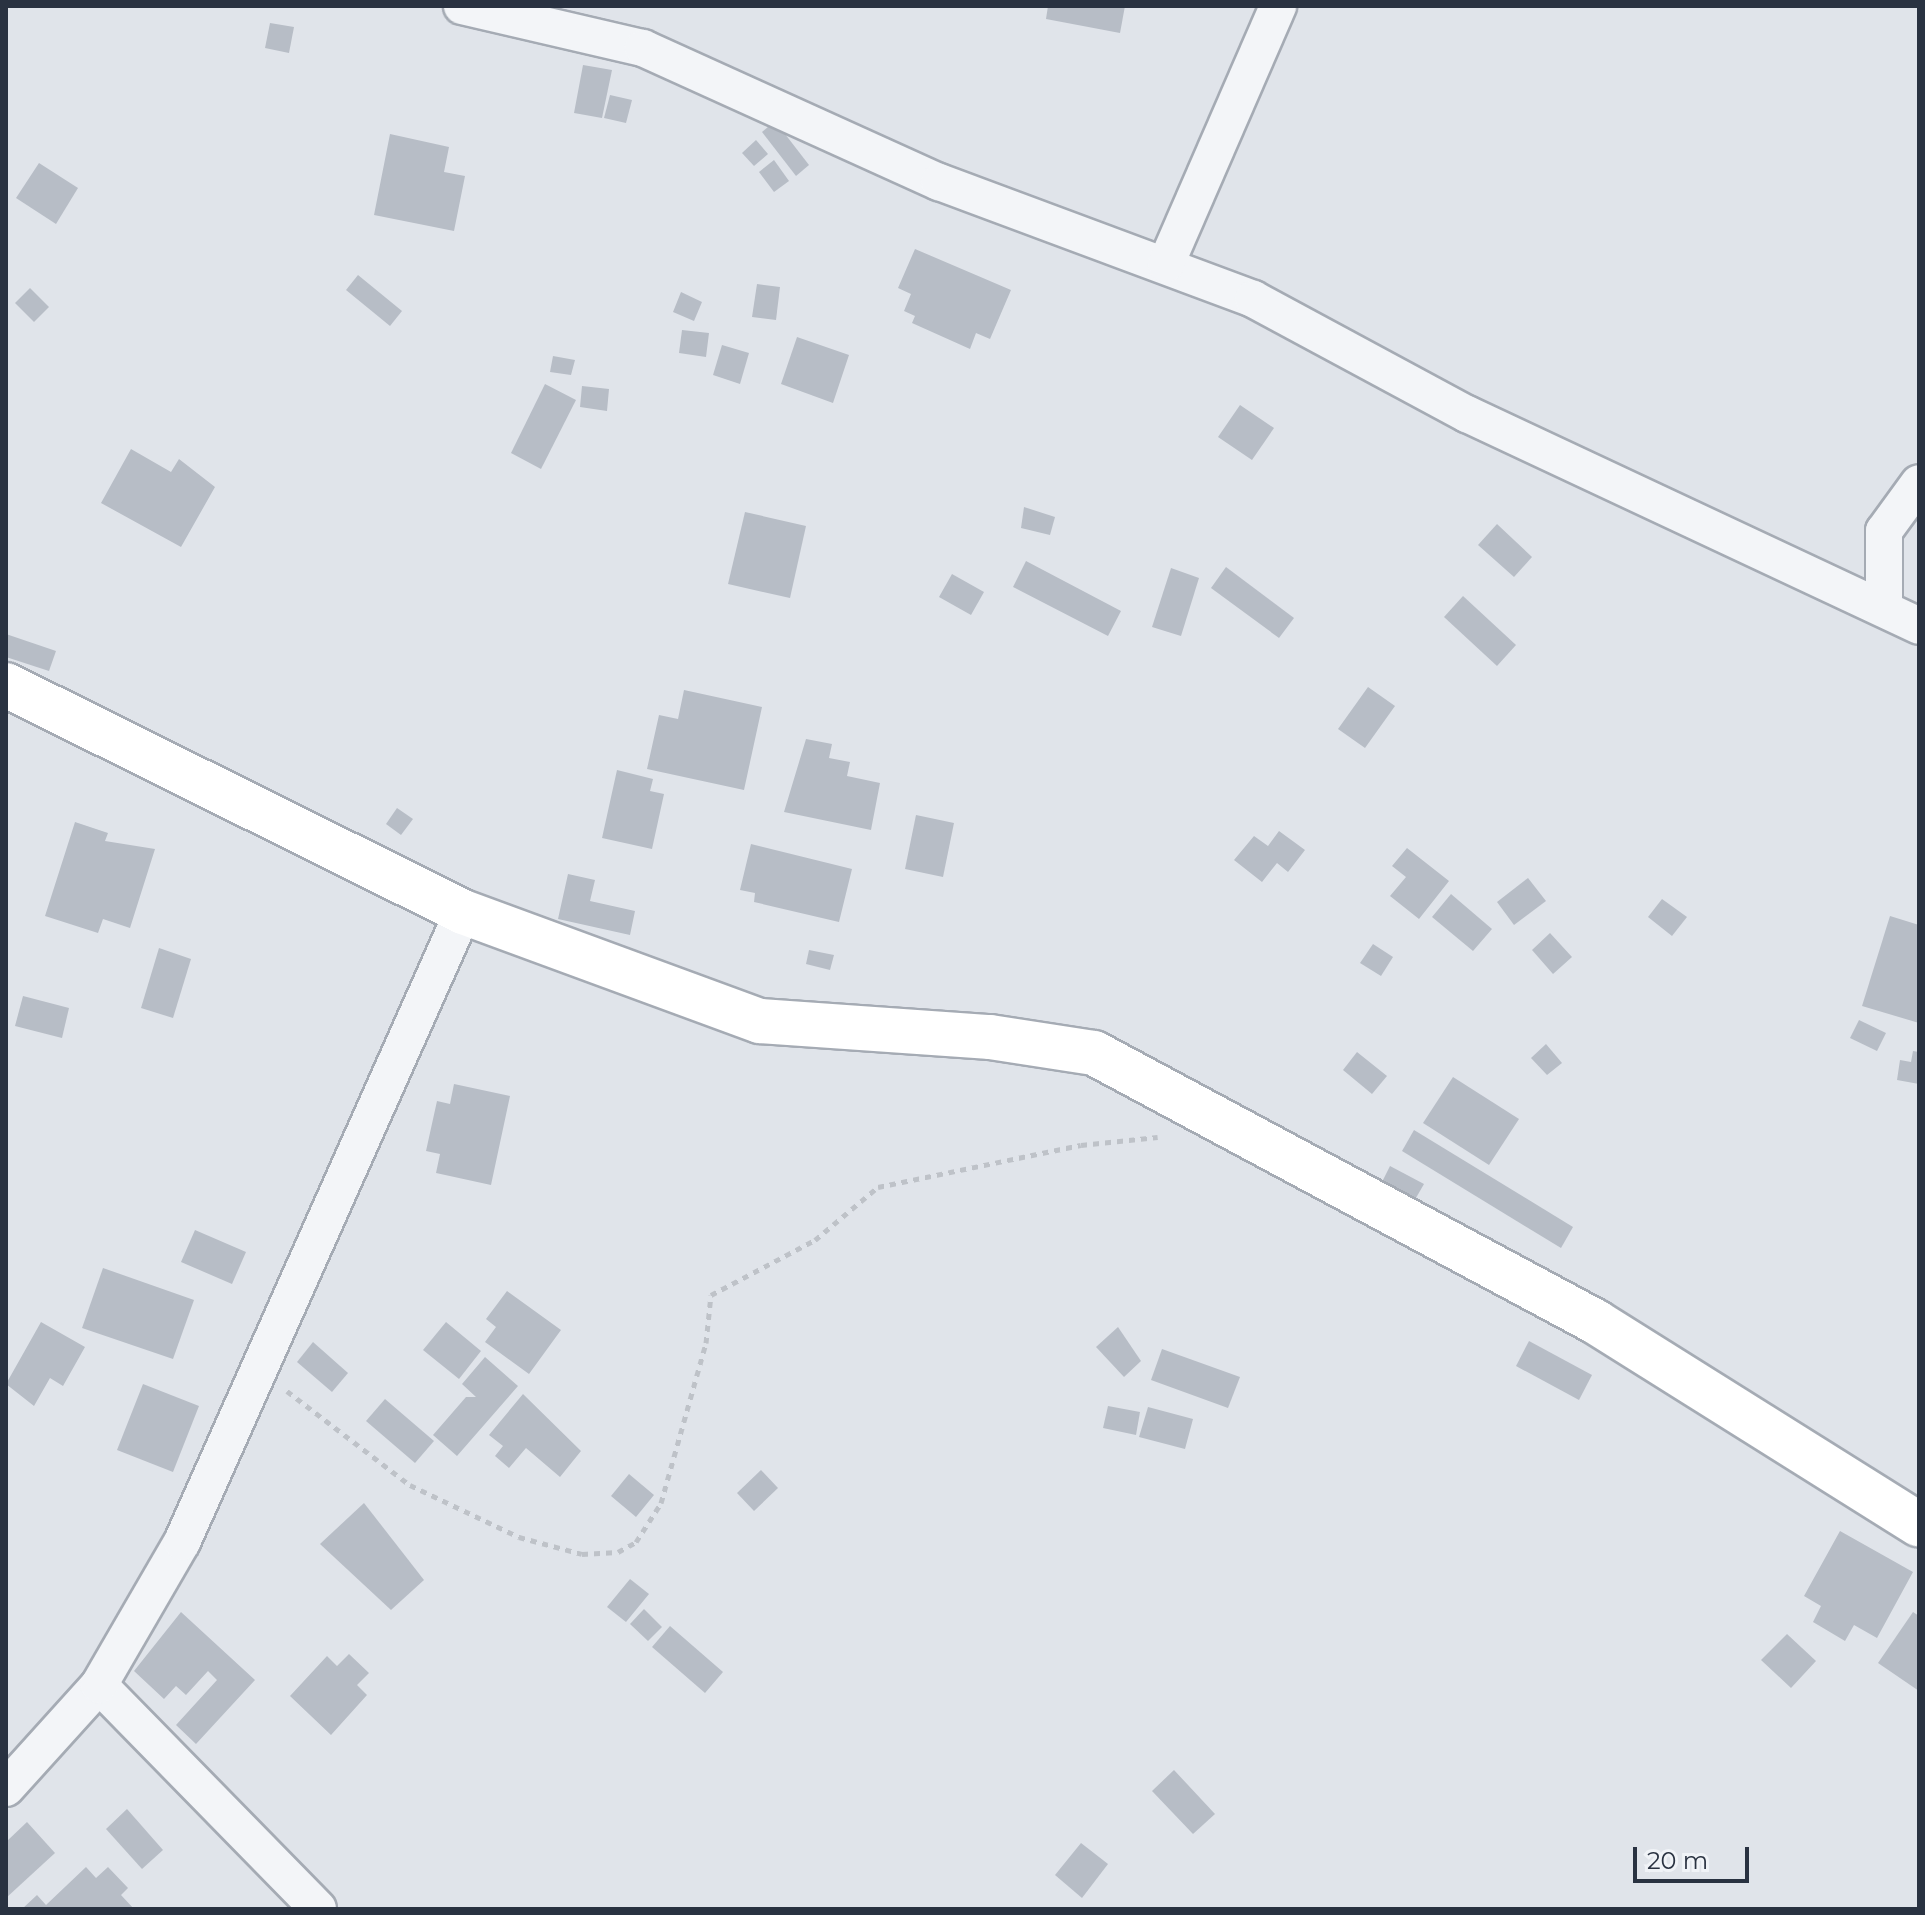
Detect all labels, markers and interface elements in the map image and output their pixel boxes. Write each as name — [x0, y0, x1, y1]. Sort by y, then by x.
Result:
scale bar — [1637, 1831, 1753, 1881]
text: 20 m — [1647, 1846, 1708, 1875]

